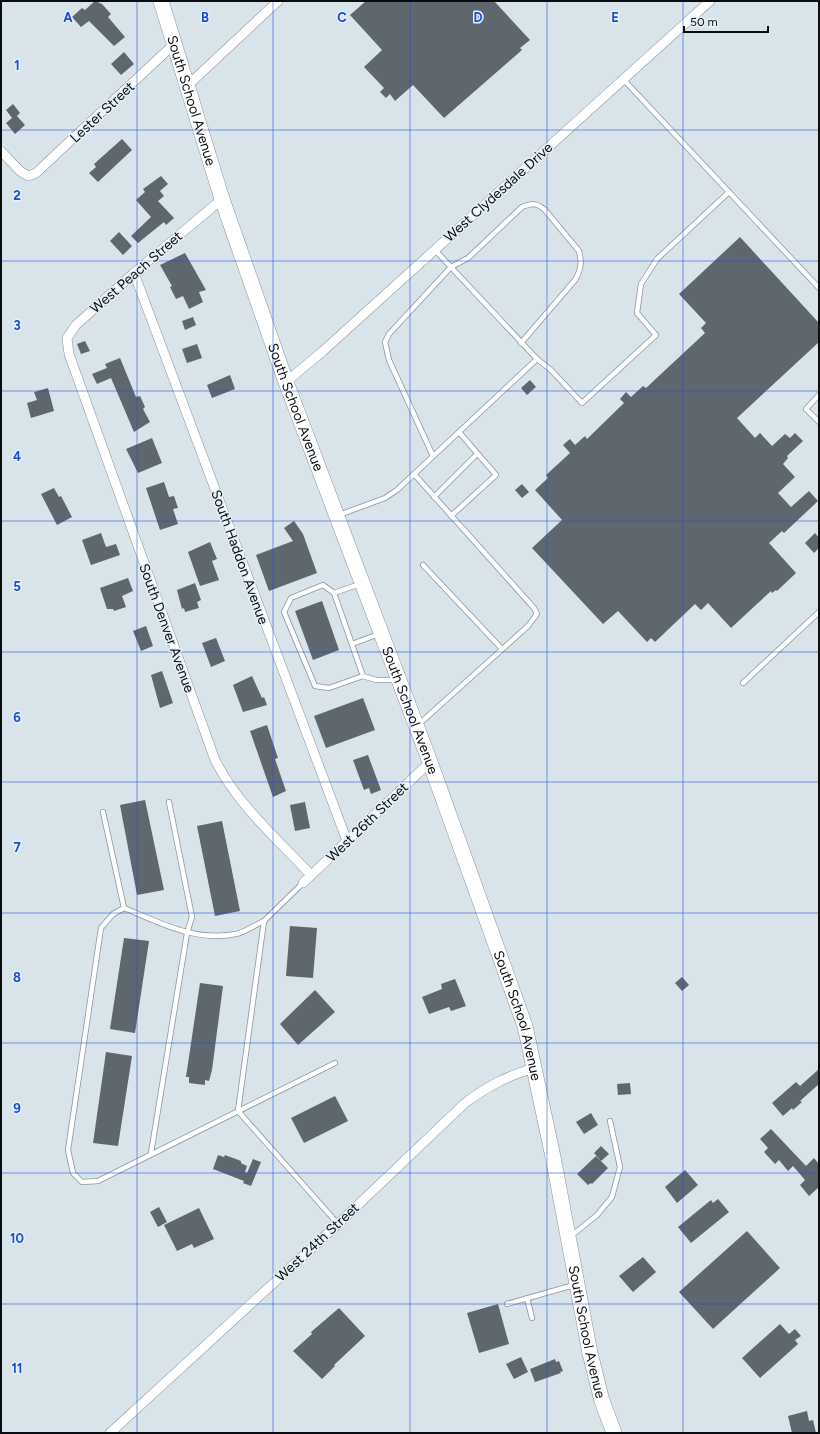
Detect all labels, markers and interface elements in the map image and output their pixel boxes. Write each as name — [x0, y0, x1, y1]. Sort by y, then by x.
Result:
scale bar — [684, 8, 768, 34]
text: A — [63, 10, 73, 25]
text: B — [201, 10, 209, 25]
text: C — [337, 10, 347, 25]
text: D — [473, 10, 483, 25]
text: E — [611, 10, 619, 25]
text: 50 m — [690, 15, 718, 29]
street label: South School Avenue — [163, 33, 219, 168]
text: 1 — [14, 58, 20, 73]
street label: Lester Street — [67, 78, 138, 146]
street label: West Clydesdale Drive — [440, 139, 556, 246]
text: 2 — [13, 188, 21, 203]
street label: West Peach Street — [87, 228, 186, 317]
text: 3 — [13, 318, 21, 333]
street label: South School Avenue — [264, 341, 327, 474]
text: 4 — [13, 449, 21, 464]
street label: South Haddon Avenue — [207, 488, 272, 627]
street label: South Denver Avenue — [135, 561, 198, 695]
text: 5 — [13, 579, 21, 594]
street label: South School Avenue — [378, 644, 442, 777]
text: 6 — [13, 710, 21, 725]
street label: West 26th Street — [323, 779, 412, 866]
text: 7 — [13, 840, 21, 855]
street label: South School Avenue — [490, 948, 545, 1083]
text: 8 — [13, 970, 21, 985]
text: 9 — [13, 1101, 21, 1116]
street label: West 24th Street — [272, 1199, 363, 1285]
text: 10 — [10, 1231, 24, 1246]
street label: South School Avenue — [565, 1264, 609, 1400]
text: 11 — [12, 1361, 22, 1376]

